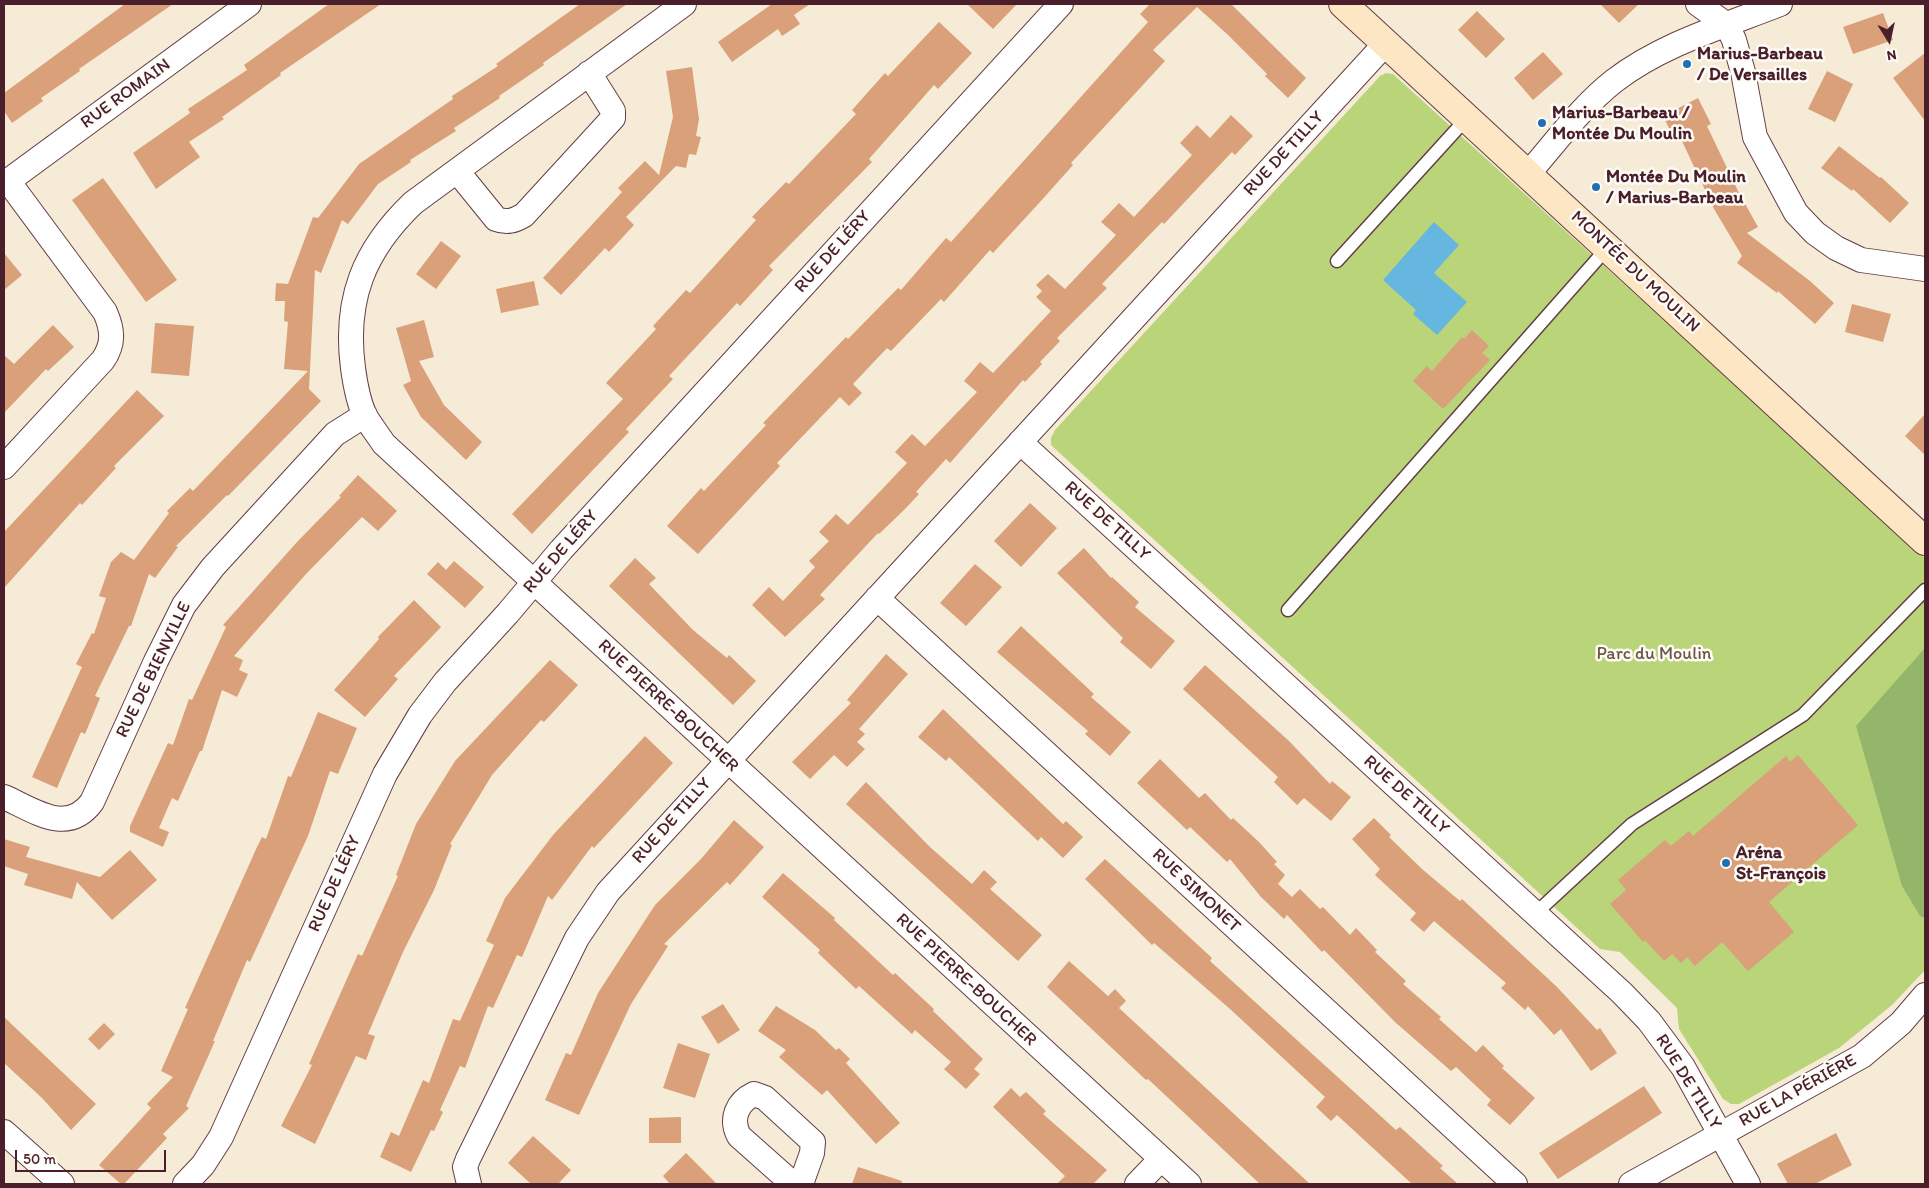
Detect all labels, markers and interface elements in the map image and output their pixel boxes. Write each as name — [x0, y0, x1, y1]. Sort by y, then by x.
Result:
north arrow — [1864, 15, 1914, 65]
place label: Marius-Barbeau / De Versailles — [1697, 43, 1823, 86]
text: N — [1886, 46, 1898, 64]
street label: RUE ROMAIN — [77, 54, 175, 134]
marker: Marius-Barbeau / De Versailles — [1681, 58, 1693, 70]
place label: Marius-Barbeau / Montée Du Moulin — [1552, 102, 1692, 144]
street label: RUE DE TILLY — [1239, 107, 1329, 201]
marker: Marius-Barbeau / Montée Du Moulin — [1536, 117, 1548, 129]
place label: Montée Du Moulin / Marius-Barbeau — [1606, 166, 1746, 208]
marker: Montée Du Moulin / Marius-Barbeau — [1590, 181, 1602, 193]
street label: RUE DE LÉRY — [790, 206, 876, 298]
street label: MONTÉE DU MOULIN — [1566, 207, 1704, 337]
street label: RUE DE TILLY — [1060, 477, 1154, 565]
street label: RUE DE LÉRY — [519, 506, 603, 598]
street label: RUE DE BIENVILLE — [112, 598, 196, 742]
street label: RUE PIERRE-BOUCHER — [593, 635, 743, 777]
park label: Parc du Moulin — [1597, 643, 1711, 665]
street label: RUE DE TILLY — [1359, 751, 1453, 839]
street label: RUE DE TILLY — [628, 774, 716, 868]
street label: RUE DE LÉRY — [304, 832, 366, 936]
place label: Aréna St-François — [1736, 842, 1826, 884]
street label: RUE SIMONET — [1147, 844, 1245, 938]
marker: Aréna St-François — [1720, 857, 1732, 869]
street label: RUE PIERRE-BOUCHER — [891, 909, 1041, 1051]
street label: RUE DE TILLY — [1650, 1030, 1726, 1134]
street label: RUE LA PÉRIÈRE — [1736, 1050, 1860, 1132]
scale bar — [18, 1140, 169, 1172]
text: 50 m — [23, 1150, 56, 1168]

